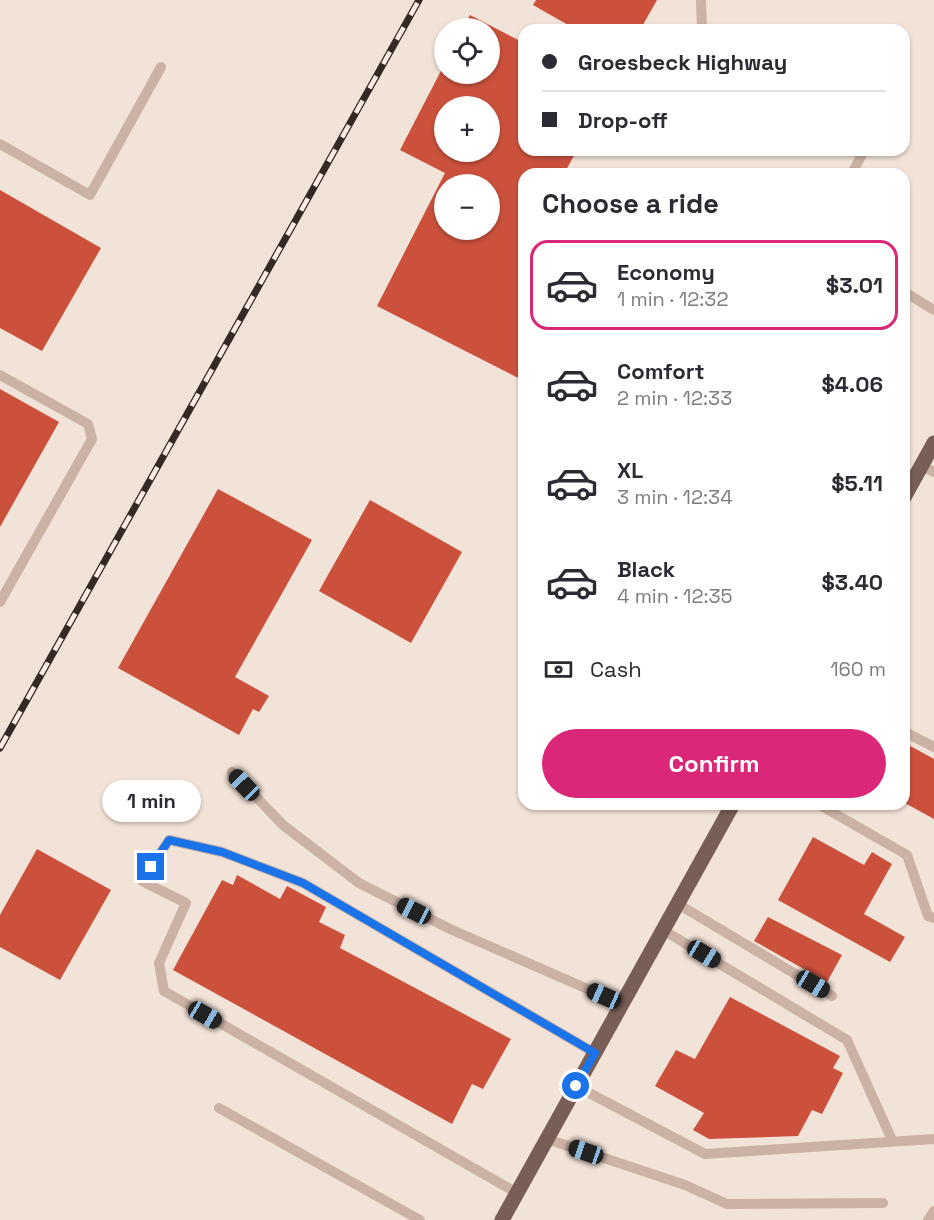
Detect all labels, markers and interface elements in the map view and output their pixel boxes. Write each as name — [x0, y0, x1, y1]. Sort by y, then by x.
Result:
map controls — [434, 18, 500, 240]
button: locate — [434, 18, 500, 84]
text: Groesbeck Highway — [578, 48, 787, 76]
button: + — [434, 96, 500, 162]
text: Drop-off — [578, 106, 668, 134]
button: − — [434, 174, 500, 240]
text: Choose a ride — [542, 186, 719, 221]
icon: car — [545, 258, 599, 312]
text: Economy — [617, 258, 715, 286]
text: $3.01 — [826, 271, 883, 299]
text: 1 min · 12:32 — [617, 286, 729, 312]
icon: car — [545, 357, 599, 411]
text: Comfort — [617, 357, 705, 385]
text: $4.06 — [822, 370, 883, 398]
text: 2 min · 12:33 — [617, 385, 732, 411]
icon: car — [545, 456, 599, 510]
text: XL — [617, 456, 643, 484]
text: $5.11 — [831, 469, 883, 497]
text: 3 min · 12:34 — [617, 484, 733, 510]
icon: car — [545, 555, 599, 609]
text: Black — [617, 555, 675, 583]
text: $3.40 — [821, 568, 883, 596]
text: 4 min · 12:35 — [617, 583, 733, 609]
icon: cash — [542, 653, 575, 686]
text: Cash — [590, 655, 642, 683]
text: 160 m — [830, 656, 886, 682]
button: Confirm — [542, 729, 886, 798]
car — [225, 766, 263, 804]
callout: 1 min — [102, 780, 201, 822]
text: 1 min — [127, 788, 176, 814]
route end — [137, 853, 164, 880]
car — [394, 895, 434, 927]
car — [684, 937, 724, 971]
car — [793, 967, 833, 1001]
car — [584, 980, 624, 1012]
car — [185, 998, 225, 1032]
route start — [562, 1072, 589, 1099]
car — [566, 1138, 606, 1166]

